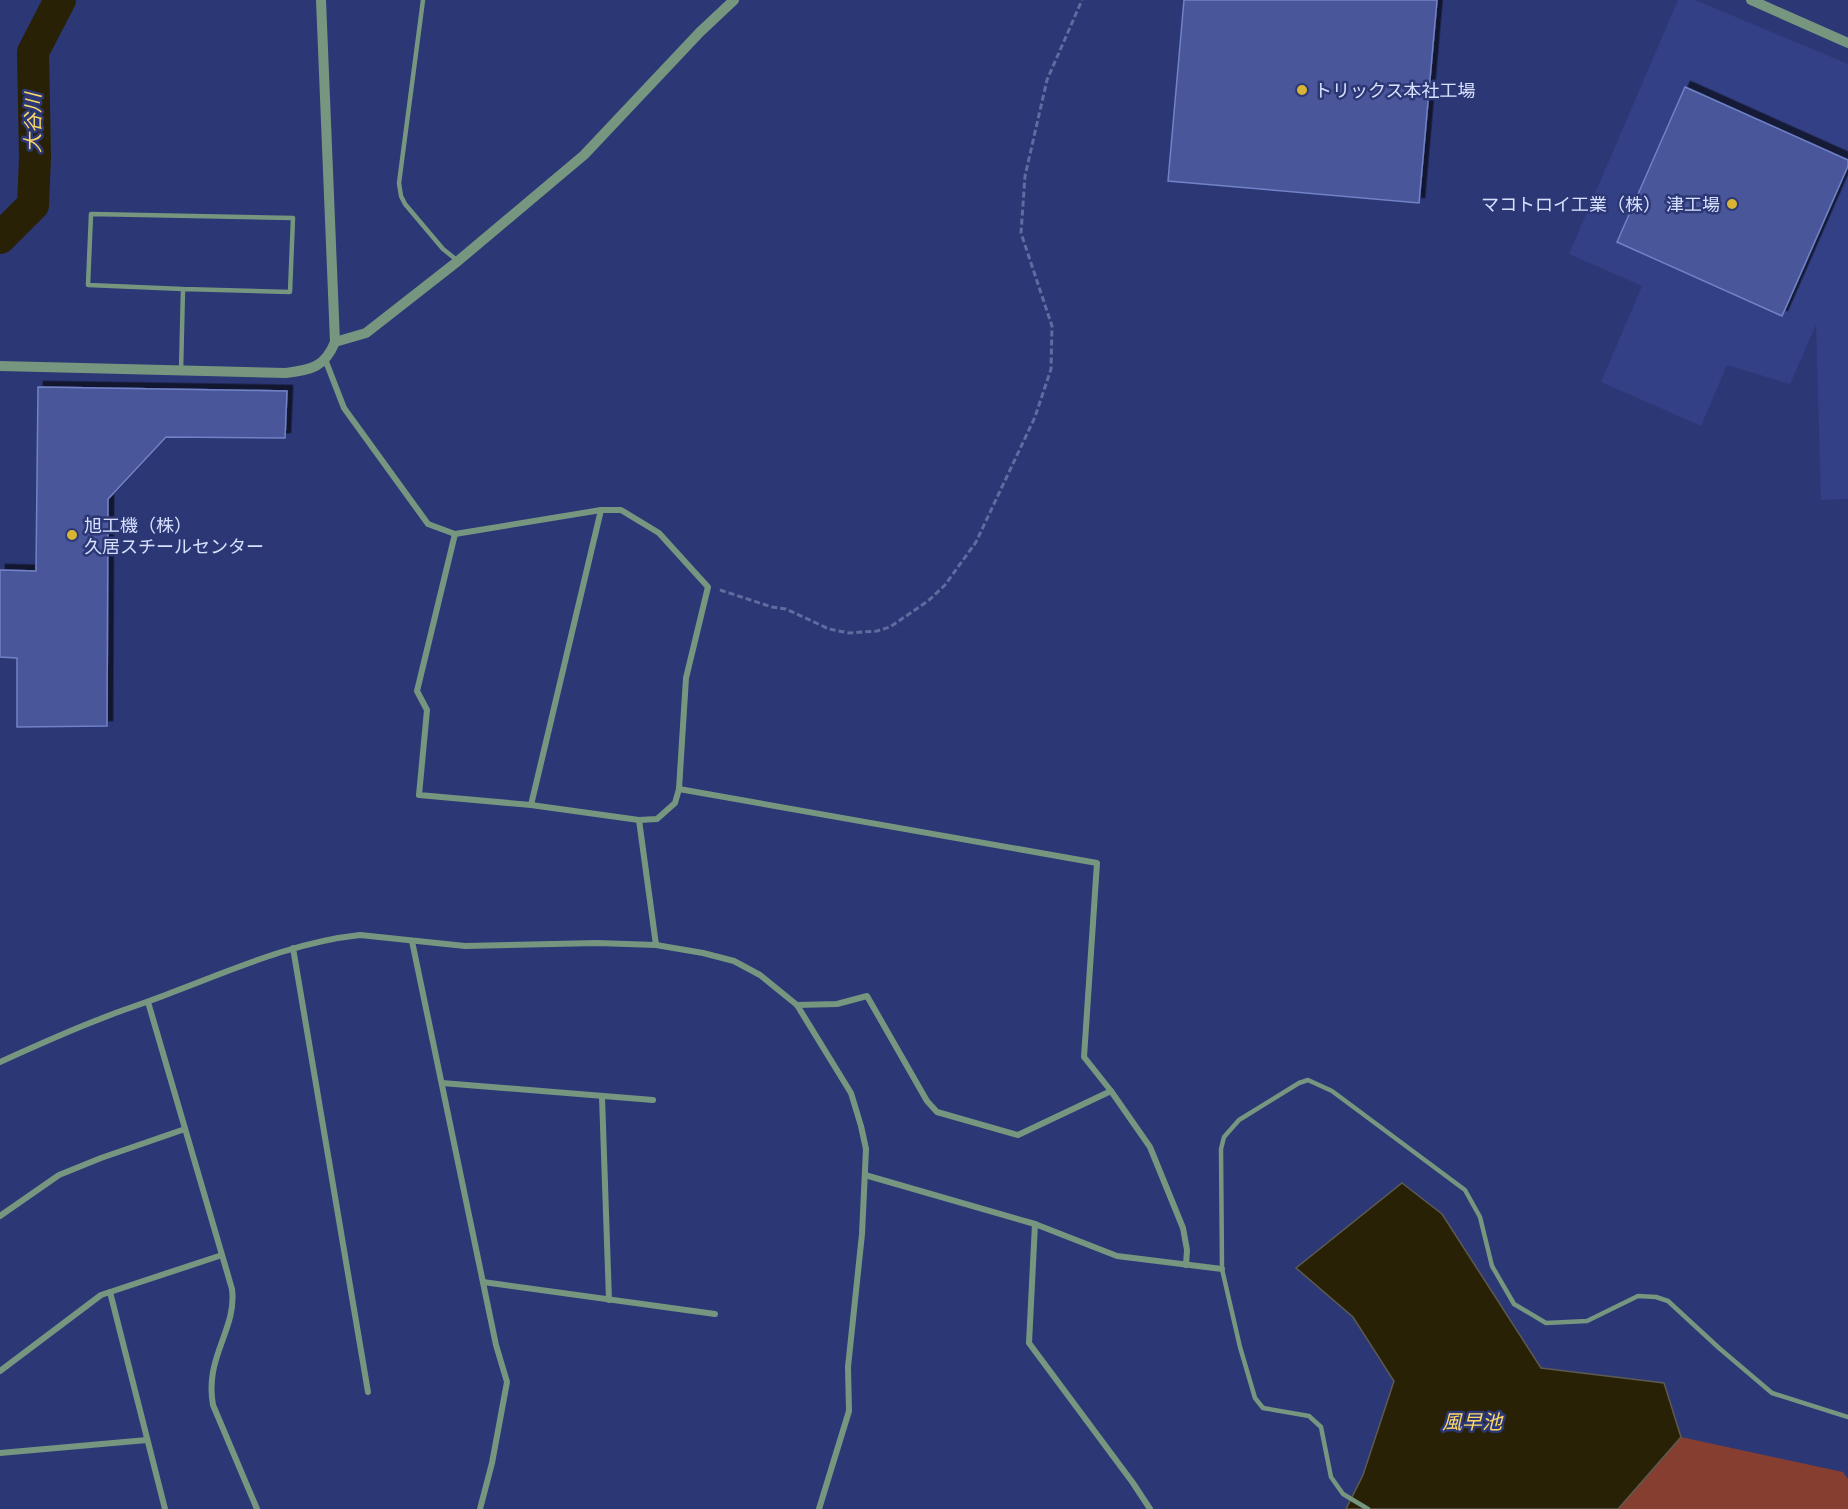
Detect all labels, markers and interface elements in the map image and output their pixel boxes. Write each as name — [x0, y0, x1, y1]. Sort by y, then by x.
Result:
place label: トリックス本社工場 — [1314, 80, 1475, 101]
marker: トリックス本社工場 — [1295, 83, 1309, 97]
water label: 大谷川 — [21, 91, 45, 153]
place label: マコトロイ工業（株） 津工場 — [1481, 194, 1720, 215]
marker: マコトロイ工業（株） 津工場 — [1725, 197, 1739, 211]
place label: 旭工機（株） 久居スチールセンター — [84, 515, 264, 557]
marker: 旭工機（株） 久居スチールセンター — [65, 528, 79, 542]
water label: 風早池 — [1442, 1410, 1504, 1434]

